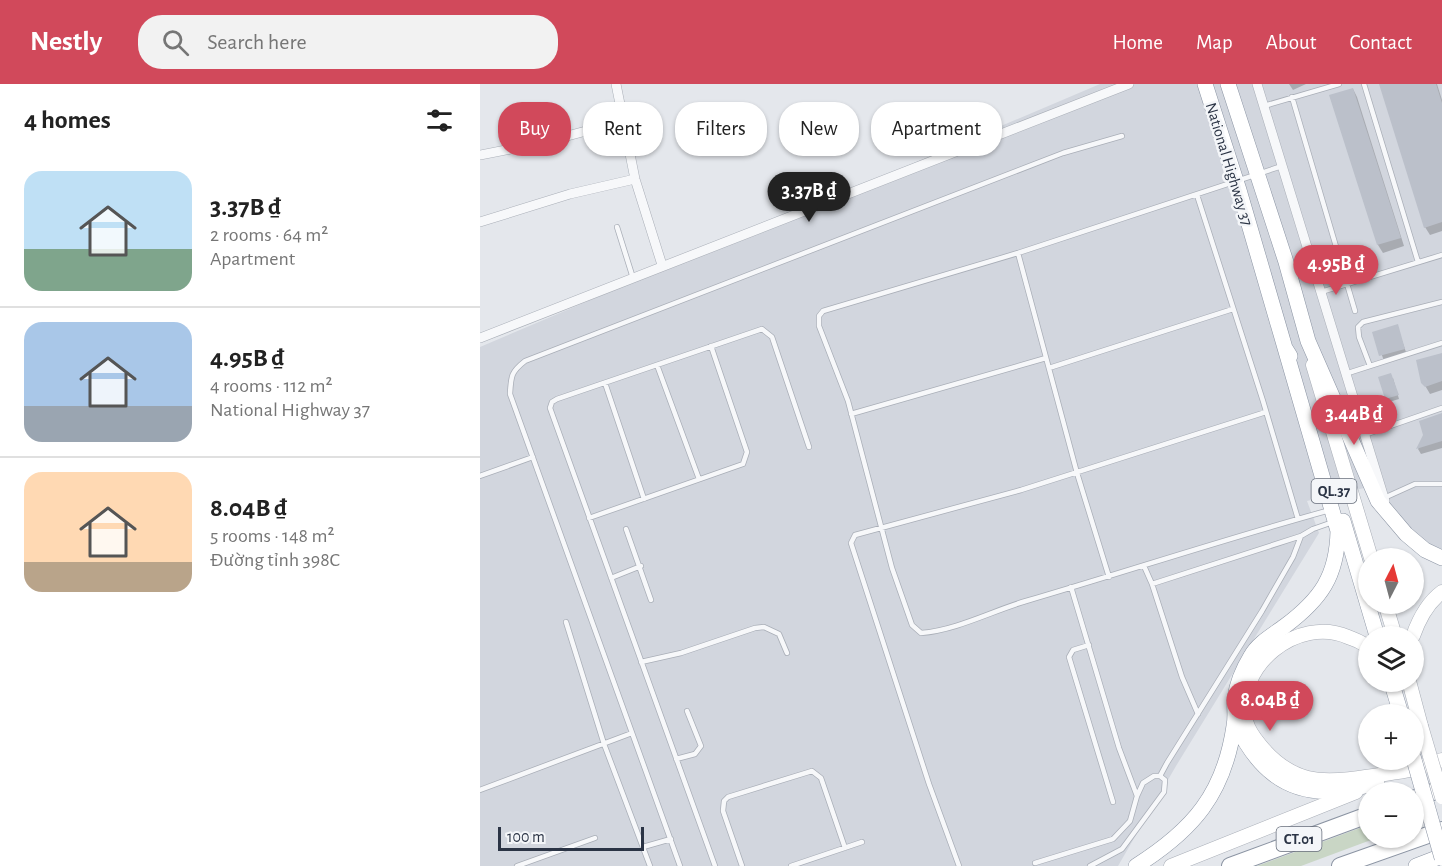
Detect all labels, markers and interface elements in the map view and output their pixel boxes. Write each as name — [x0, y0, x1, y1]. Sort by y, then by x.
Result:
search box — [138, 15, 558, 69]
icon: search — [159, 26, 192, 59]
text: Nestly — [30, 28, 102, 56]
text: Search here — [207, 31, 307, 53]
text: Home — [1112, 32, 1163, 53]
text: Map — [1196, 32, 1233, 53]
text: About — [1266, 32, 1316, 53]
text: Contact — [1349, 32, 1412, 53]
street label: National Highway 37 — [1202, 101, 1255, 228]
chip: Buy — [498, 102, 571, 156]
chip: Rent — [583, 102, 663, 156]
chip: Filters — [675, 102, 767, 156]
chip: New — [779, 102, 859, 156]
chip: Apartment — [871, 102, 1002, 156]
icon: filters — [423, 104, 456, 137]
text: 4 homes — [24, 107, 111, 133]
pin: 3.37B ₫ — [754, 172, 864, 223]
text: 3.37B ₫ — [782, 181, 836, 201]
text: 3.37B ₫ — [210, 194, 281, 220]
icon: home — [72, 195, 144, 267]
text: 2 rooms · 64 m² — [210, 225, 328, 245]
pin: 4.95B ₫ — [1281, 245, 1391, 296]
text: Apartment — [210, 249, 295, 269]
text: 4.95B ₫ — [1307, 254, 1365, 274]
text: 4.95B ₫ — [210, 345, 285, 371]
icon: home — [72, 346, 144, 418]
text: 4 rooms · 112 m² — [210, 376, 333, 396]
pin: 3.44B ₫ — [1299, 395, 1409, 446]
text: National Highway 37 — [210, 400, 370, 420]
text: 3.44B ₫ — [1325, 404, 1383, 424]
road number: QL.37 — [1312, 479, 1356, 503]
text: 8.04B ₫ — [210, 495, 287, 521]
icon: home — [72, 496, 144, 568]
text: 5 rooms · 148 m² — [210, 526, 334, 546]
north arrow — [1358, 548, 1424, 614]
map controls — [1358, 548, 1424, 848]
text: Đường tỉnh 398C — [210, 550, 340, 570]
button: layers — [1358, 626, 1424, 692]
pin: 8.04B ₫ — [1215, 681, 1325, 732]
text: 8.04B ₫ — [1240, 690, 1300, 710]
button: + — [1358, 704, 1424, 770]
button: − — [1358, 782, 1424, 848]
scale bar — [498, 824, 644, 852]
road number: CT.01 — [1276, 827, 1322, 851]
text: 100 m — [507, 829, 545, 845]

